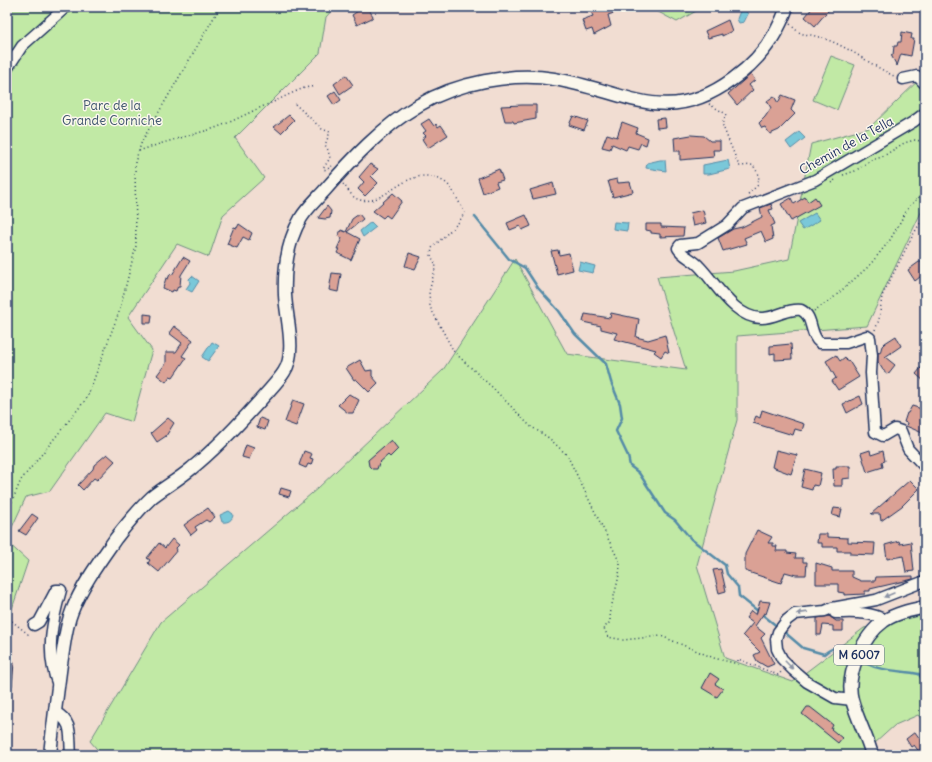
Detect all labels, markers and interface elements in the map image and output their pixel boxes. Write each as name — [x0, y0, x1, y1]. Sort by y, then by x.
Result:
park label: Parc de la Grande Corniche — [62, 97, 162, 129]
street label: Chemin de la Tella — [796, 112, 896, 178]
one-way arrow — [883, 592, 894, 598]
one-way arrow — [796, 610, 809, 616]
road number: M 6007 — [834, 645, 884, 665]
one-way arrow — [784, 660, 794, 670]

